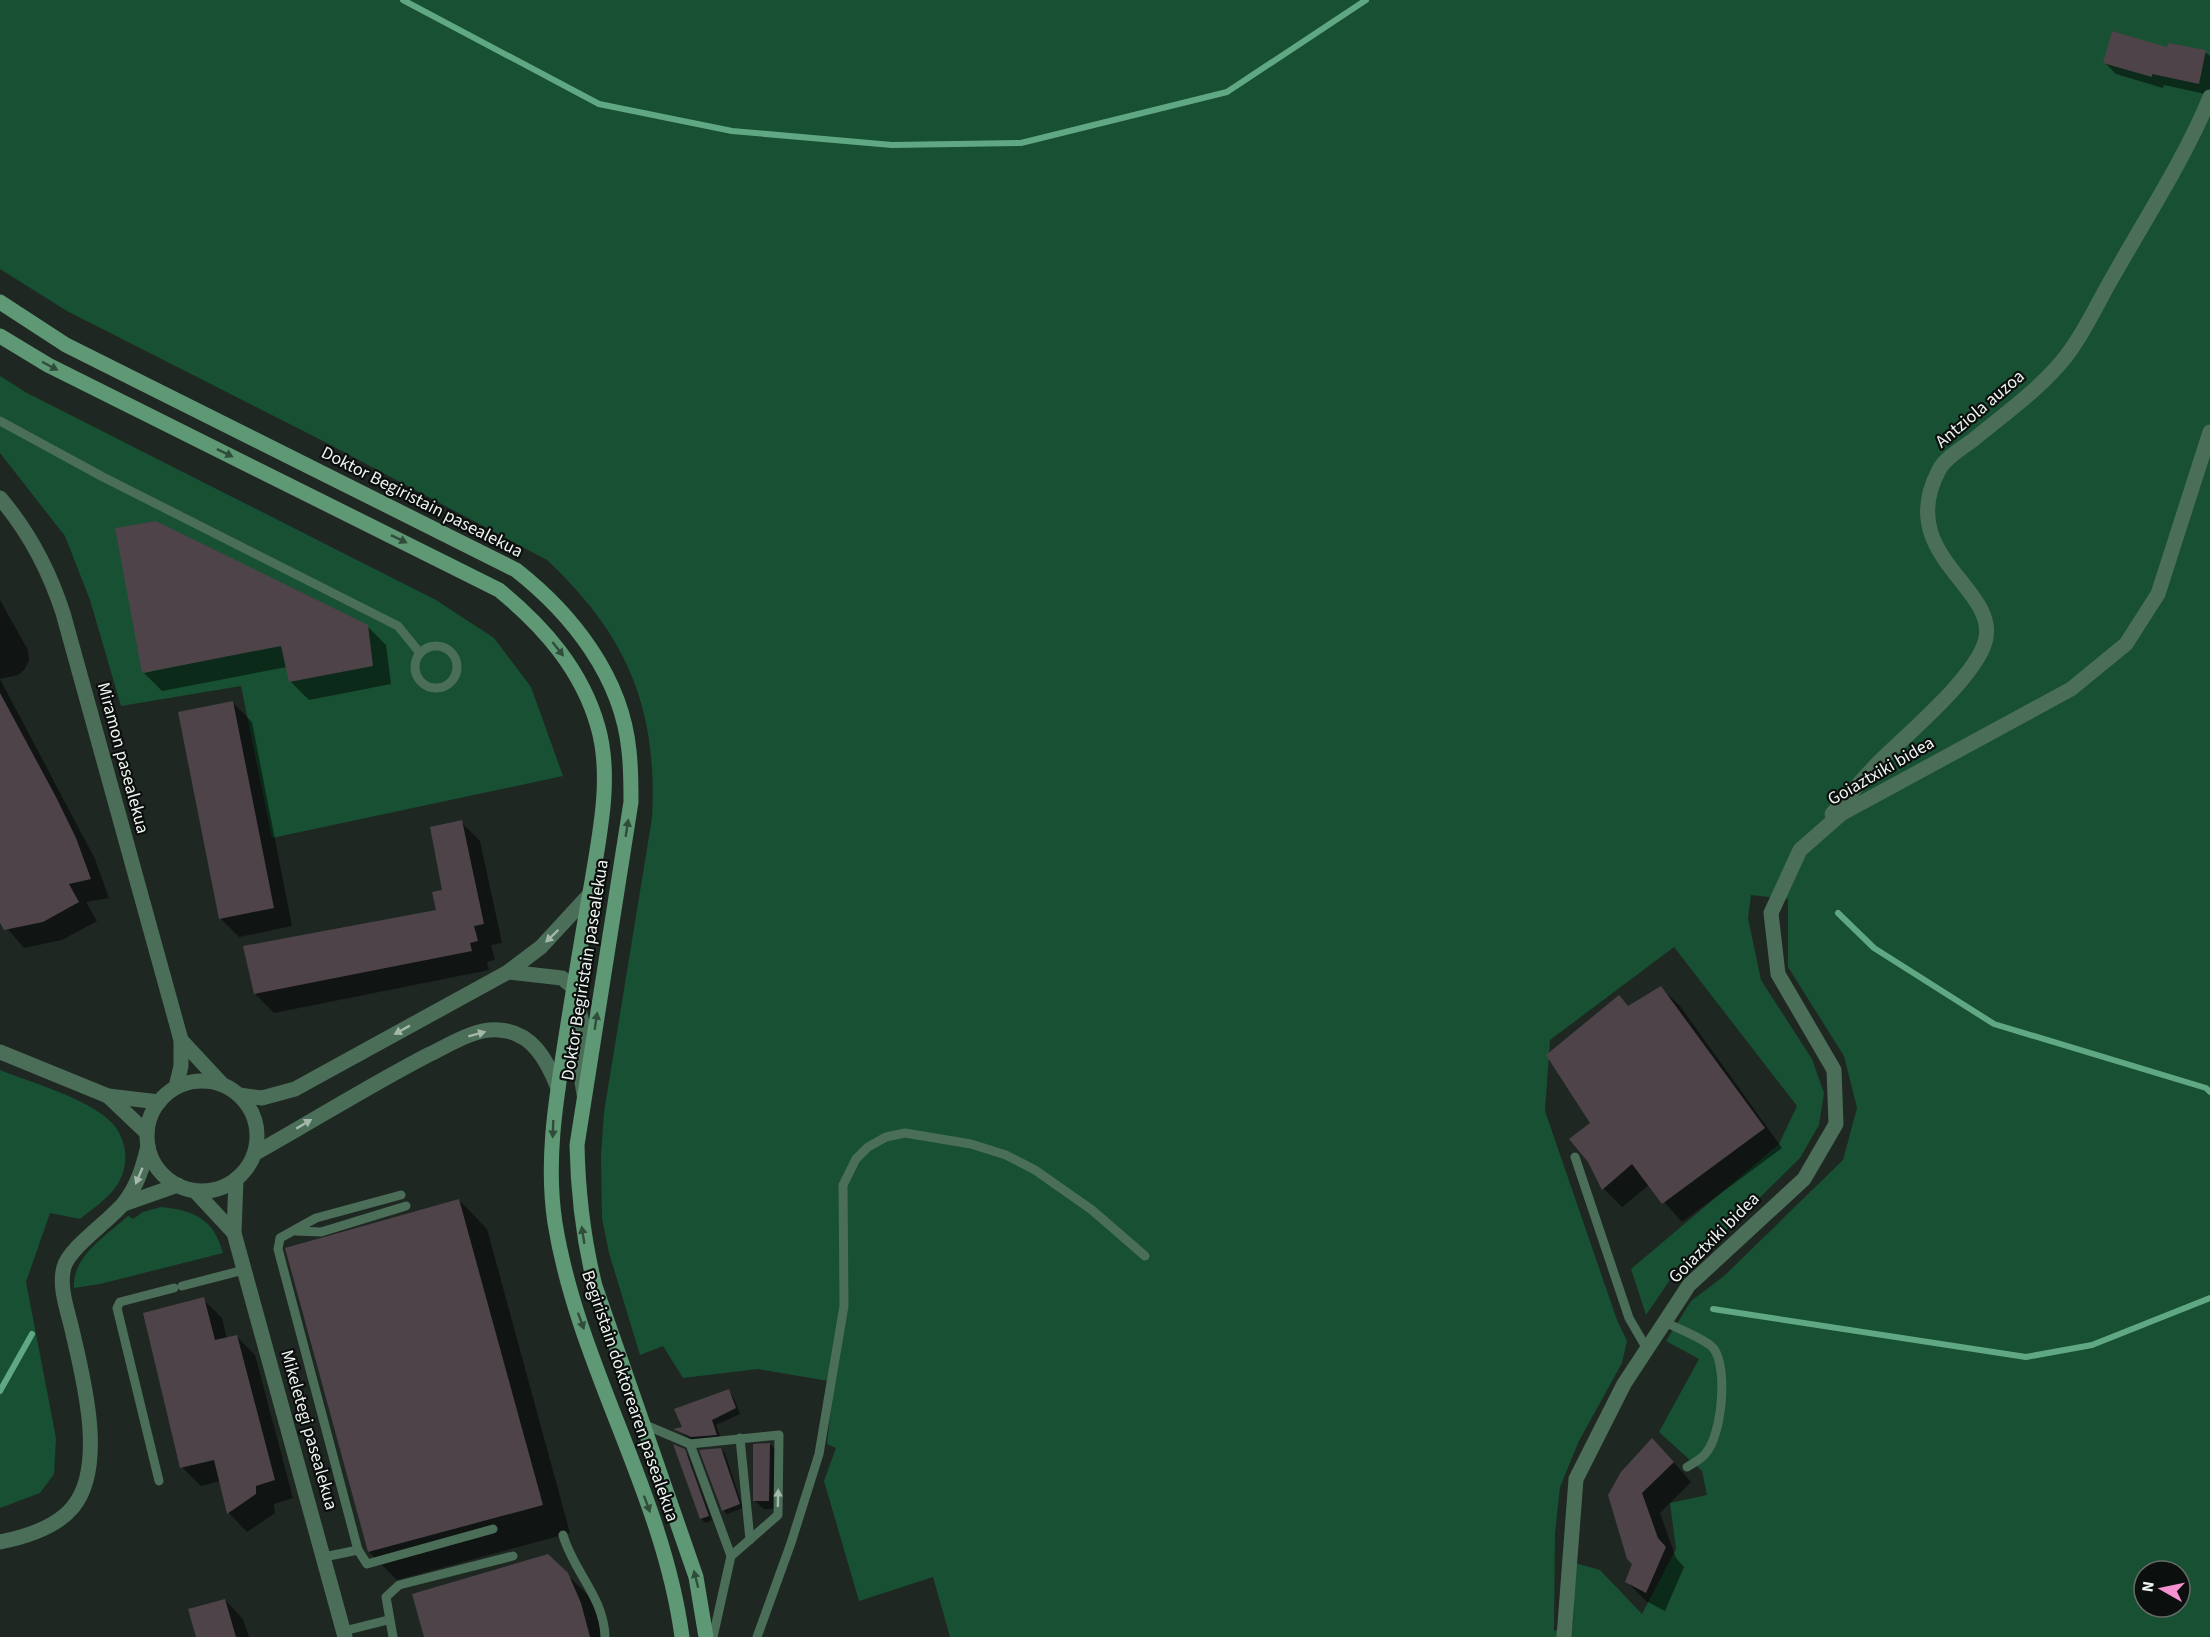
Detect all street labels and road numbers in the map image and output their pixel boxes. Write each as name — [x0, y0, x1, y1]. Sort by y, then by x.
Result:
street label: Antziola auzoa — [1930, 364, 2030, 454]
street label: Doktor Begiristain pasealekua — [317, 440, 527, 564]
street label: Miramon pasealekua — [91, 680, 155, 836]
street label: Goiaztxiki bidea — [1823, 730, 1939, 812]
street label: Doktor Begiristain pasealekua — [555, 858, 615, 1082]
street label: Goiaztxiki bidea — [1663, 1187, 1765, 1289]
street label: Begiristain doktorearen pasealekua — [575, 1267, 685, 1525]
street label: Mikeletegi pasealekua — [274, 1347, 344, 1513]

